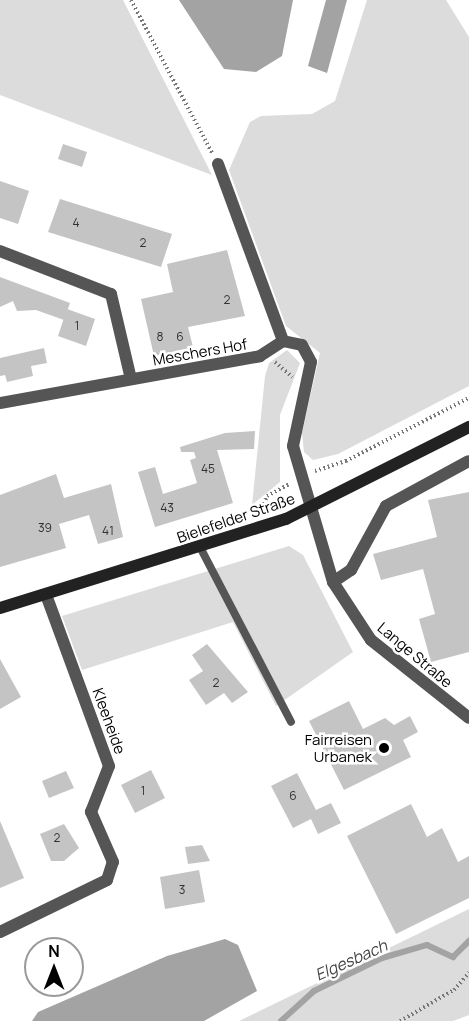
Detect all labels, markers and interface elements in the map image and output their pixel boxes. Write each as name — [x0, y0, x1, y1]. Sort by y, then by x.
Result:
house number: 4 — [72, 216, 80, 230]
house number: 2 — [140, 236, 146, 250]
house number: 2 — [224, 293, 230, 307]
house number: 1 — [75, 319, 79, 333]
house number: 8 — [157, 330, 163, 344]
house number: 6 — [176, 330, 184, 344]
street label: Meschers Hof — [151, 335, 249, 369]
house number: 45 — [201, 462, 215, 476]
street label: Bielefelder Straße — [175, 489, 297, 547]
house number: 43 — [160, 501, 174, 515]
house number: 39 — [38, 521, 52, 535]
house number: 41 — [102, 524, 114, 538]
street label: Lange Straße — [374, 619, 456, 691]
house number: 2 — [213, 676, 219, 690]
street label: Kleeheide — [89, 686, 129, 756]
place label: Fairreisen Urbanek — [305, 730, 372, 765]
marker: Fairreisen Urbanek — [377, 741, 391, 755]
house number: 1 — [141, 784, 145, 798]
house number: 6 — [289, 789, 297, 803]
house number: 2 — [54, 831, 60, 845]
house number: 3 — [179, 883, 185, 897]
water label: Elgesbach — [312, 936, 390, 984]
north arrow — [24, 937, 84, 997]
text: N — [48, 940, 60, 962]

